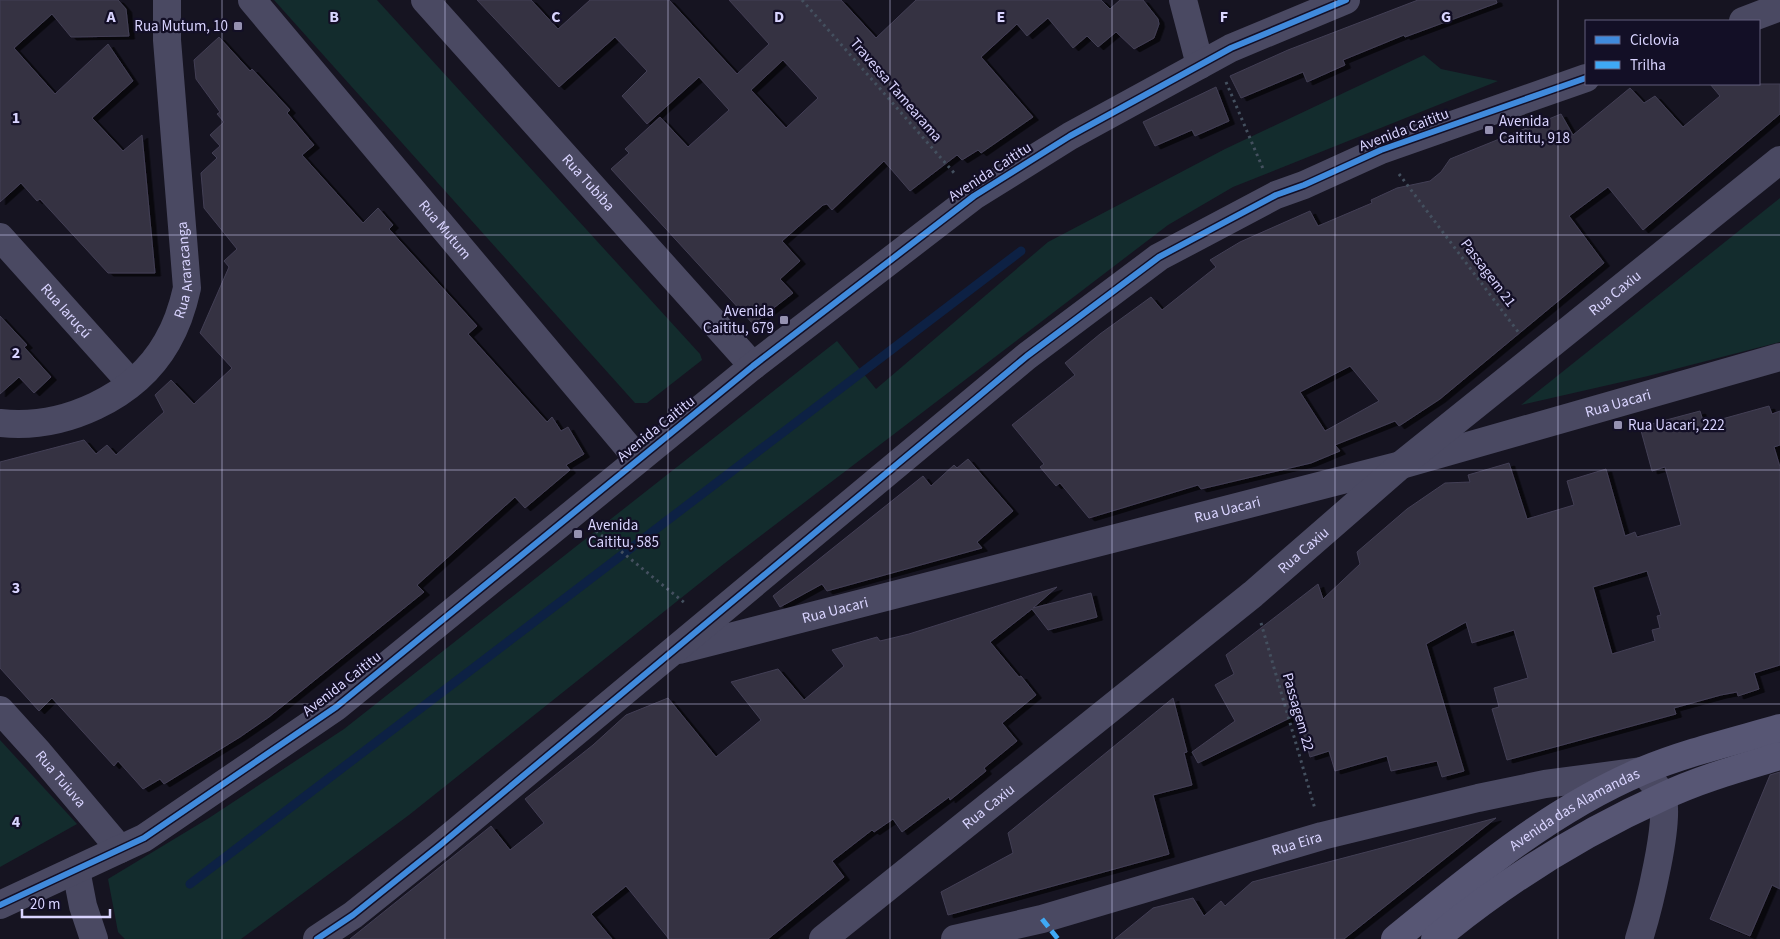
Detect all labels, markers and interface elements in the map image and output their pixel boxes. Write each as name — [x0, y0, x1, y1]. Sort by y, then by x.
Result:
text: A — [105, 6, 116, 28]
text: B — [329, 6, 339, 28]
text: C — [551, 6, 561, 28]
text: D — [774, 6, 784, 28]
text: E — [997, 6, 1005, 28]
text: F — [1220, 6, 1228, 28]
text: G — [1441, 6, 1451, 28]
place label: Rua Mutum, 10 — [134, 16, 228, 37]
marker: Rua Mutum, 10 — [232, 20, 244, 32]
legend — [1585, 20, 1760, 85]
text: Ciclovia — [1630, 30, 1679, 51]
street label: Travessa Tamearama — [845, 34, 947, 146]
text: Trilha — [1630, 55, 1666, 76]
street label: Avenida Caititu — [1356, 103, 1452, 157]
text: 1 — [12, 107, 20, 129]
place label: Avenida Caititu, 918 — [1499, 111, 1570, 149]
marker: Avenida Caititu, 918 — [1483, 124, 1495, 136]
street label: Avenida Caititu — [944, 137, 1036, 207]
street label: Rua Tubiba — [557, 149, 620, 216]
street label: Rua Mutum — [414, 195, 476, 264]
street label: Rua Araracanga — [168, 221, 198, 321]
street label: Passagem 21 — [1455, 234, 1521, 312]
street label: Rua Caxiu — [1584, 265, 1645, 321]
street label: Rua Iaruçú — [36, 279, 96, 343]
place label: Avenida Caititu, 679 — [703, 301, 774, 339]
marker: Avenida Caititu, 679 — [778, 314, 790, 326]
text: 2 — [12, 342, 20, 364]
street label: Rua Uacari — [1583, 384, 1653, 423]
street label: Avenida Caititu — [612, 391, 700, 467]
place label: Rua Uacari, 222 — [1628, 415, 1725, 436]
marker: Rua Uacari, 222 — [1612, 419, 1624, 431]
street label: Rua Uacari — [1192, 491, 1263, 528]
place label: Avenida Caititu, 585 — [588, 515, 659, 553]
street label: Rua Caxiu — [1273, 522, 1334, 578]
marker: Avenida Caititu, 585 — [572, 528, 584, 540]
text: 3 — [12, 577, 20, 599]
street label: Rua Uacari — [800, 591, 870, 629]
street label: Avenida Caititu — [298, 646, 386, 722]
street label: Passagem 22 — [1277, 670, 1319, 754]
street label: Rua Tuiuva — [31, 746, 91, 812]
street label: Avenida das Alamandas — [1505, 763, 1643, 856]
street label: Rua Caxiu — [958, 779, 1019, 834]
text: 4 — [12, 811, 21, 833]
street label: Rua Eira — [1269, 826, 1324, 861]
scale bar — [22, 886, 110, 918]
text: 20 m — [30, 894, 60, 915]

